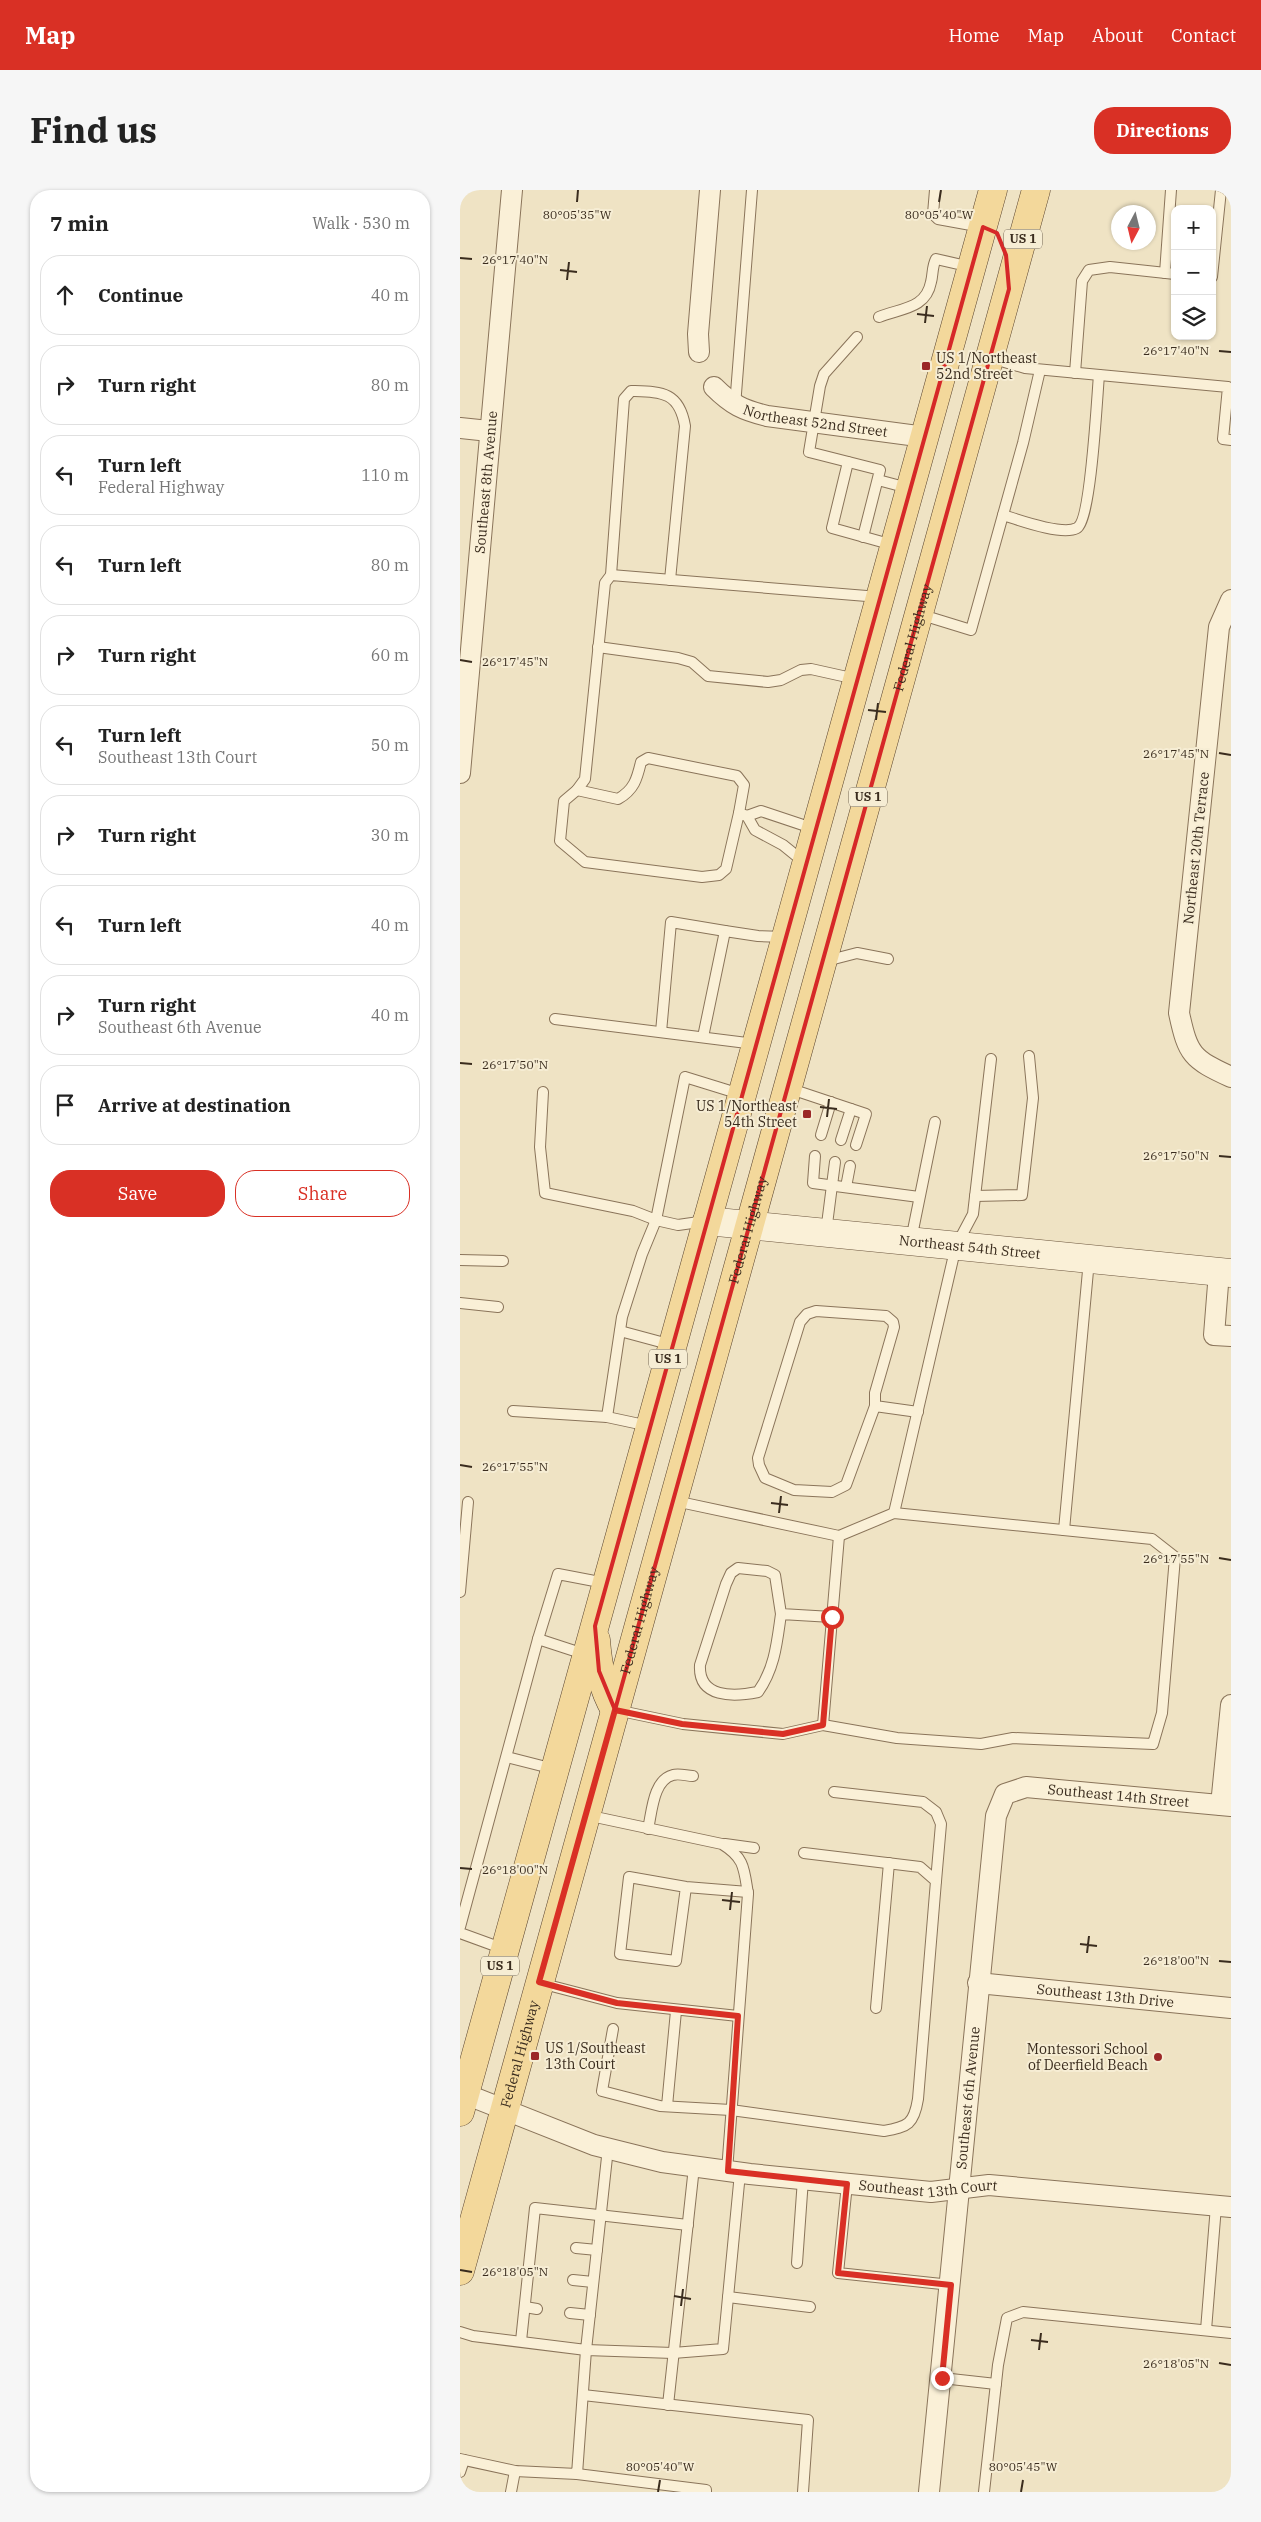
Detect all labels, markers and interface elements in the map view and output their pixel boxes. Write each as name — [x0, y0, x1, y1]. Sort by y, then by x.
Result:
text: Map — [25, 19, 75, 51]
text: Home — [948, 24, 1000, 47]
text: Map — [1028, 24, 1064, 47]
text: About — [1092, 24, 1143, 47]
text: Contact — [1171, 24, 1236, 47]
text: Find us — [30, 107, 157, 153]
button: Directions — [1094, 107, 1231, 154]
north arrow — [1111, 205, 1156, 250]
map controls — [1171, 205, 1216, 340]
button: + — [1171, 205, 1216, 250]
text: 80°05'35"W — [543, 207, 612, 222]
text: 80°05'40"W — [905, 207, 974, 222]
text: 7 min — [50, 209, 109, 237]
text: Walk · 530 m — [312, 213, 410, 233]
road number: US 1 — [1004, 230, 1042, 249]
button: − — [1171, 250, 1216, 295]
text: 26°17'40"N — [482, 252, 548, 267]
icon: ahead — [51, 281, 79, 309]
text: Continue — [98, 283, 183, 307]
text: 40 m — [371, 285, 409, 305]
button: layers — [1171, 295, 1216, 340]
text: 26°17'40"N — [1143, 343, 1209, 358]
place label: US 1/Northeast 52nd Street — [936, 349, 1037, 383]
marker: US 1/Northeast 52nd Street — [920, 360, 932, 372]
icon: right — [51, 371, 79, 399]
text: Turn right — [98, 373, 196, 397]
text: 80 m — [371, 375, 409, 395]
street label: Northeast 52nd Street — [741, 400, 889, 441]
street label: Southeast 8th Avenue — [471, 410, 501, 554]
text: Turn left — [98, 453, 181, 477]
icon: left — [51, 461, 79, 489]
text: 110 m — [361, 465, 409, 485]
text: Federal Highway — [98, 477, 224, 497]
icon: left — [51, 551, 79, 579]
text: Turn left — [98, 553, 181, 577]
text: 80 m — [371, 555, 409, 575]
street label: Federal Highway — [889, 581, 936, 693]
icon: right — [51, 641, 79, 669]
text: Turn right — [98, 643, 196, 667]
text: 60 m — [371, 645, 409, 665]
text: 26°17'45"N — [482, 654, 548, 669]
text: Turn left — [98, 723, 181, 747]
icon: left — [51, 731, 79, 759]
text: 50 m — [371, 735, 409, 755]
text: 26°17'45"N — [1143, 746, 1209, 761]
text: Southeast 13th Court — [98, 747, 257, 767]
street label: Northeast 20th Terrace — [1179, 771, 1213, 925]
road number: US 1 — [849, 788, 887, 806]
icon: right — [51, 821, 79, 849]
text: Turn right — [98, 823, 196, 847]
text: 30 m — [371, 825, 409, 845]
icon: left — [51, 911, 79, 939]
text: Turn left — [98, 913, 181, 937]
text: 40 m — [371, 915, 409, 935]
text: Turn right — [98, 993, 196, 1017]
icon: right — [51, 1001, 79, 1029]
text: 40 m — [371, 1005, 409, 1025]
text: Southeast 6th Avenue — [98, 1017, 262, 1037]
text: 26°17'50"N — [482, 1057, 548, 1072]
icon: arrive — [51, 1091, 79, 1119]
text: Arrive at destination — [98, 1093, 291, 1117]
place label: US 1/Northeast 54th Street — [696, 1097, 797, 1131]
marker: US 1/Northeast 54th Street — [801, 1108, 813, 1120]
text: 26°17'50"N — [1143, 1148, 1209, 1163]
button: Save — [50, 1170, 225, 1217]
button: Share — [235, 1170, 410, 1217]
street label: Federal Highway — [724, 1174, 771, 1286]
street label: Northeast 54th Street — [898, 1231, 1041, 1263]
road number: US 1 — [649, 1350, 687, 1368]
text: 26°17'55"N — [482, 1459, 548, 1474]
text: 26°17'55"N — [1143, 1551, 1209, 1566]
street label: Federal Highway — [616, 1564, 663, 1676]
route start — [821, 1606, 844, 1629]
street label: Southeast 14th Street — [1047, 1780, 1190, 1811]
text: 26°18'00"N — [482, 1862, 548, 1877]
text: 26°18'00"N — [1143, 1953, 1209, 1968]
road number: US 1 — [481, 1956, 519, 1975]
street label: Southeast 13th Drive — [1036, 1980, 1175, 2011]
street label: Federal Highway — [496, 1998, 543, 2110]
street label: Southeast 6th Avenue — [952, 2026, 984, 2170]
place label: US 1/Southeast 13th Court — [545, 2039, 646, 2073]
place label: Montessori School of Deerfield Beach — [1027, 2040, 1148, 2074]
marker: US 1/Southeast 13th Court — [529, 2050, 541, 2062]
marker: Montessori School of Deerfield Beach — [1152, 2051, 1164, 2063]
street label: Southeast 13th Court — [858, 2176, 998, 2201]
text: 26°18'05"N — [482, 2264, 548, 2279]
text: 26°18'05"N — [1143, 2356, 1209, 2371]
route end — [931, 2367, 954, 2390]
text: 80°05'40"W — [626, 2459, 695, 2474]
text: 80°05'45"W — [989, 2459, 1058, 2474]

